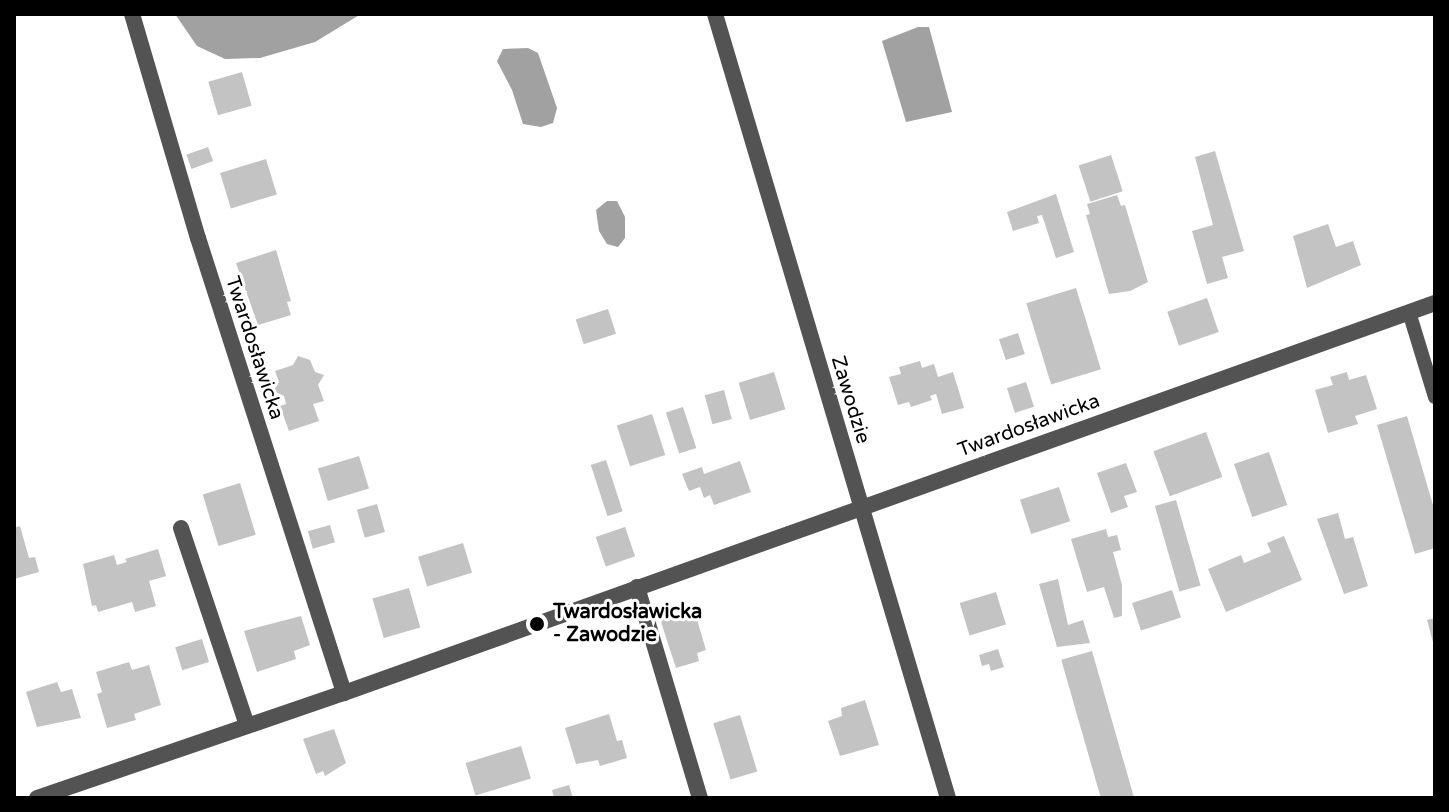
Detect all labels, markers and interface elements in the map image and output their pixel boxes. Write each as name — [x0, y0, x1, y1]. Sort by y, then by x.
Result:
street label: Twardosławicka — [220, 273, 288, 423]
street label: Zawodzie — [825, 353, 875, 447]
street label: Twardosławicka — [955, 389, 1103, 463]
place label: Twardosławicka - Zawodzie — [553, 600, 702, 647]
marker: Twardosławicka - Zawodzie — [528, 615, 546, 633]

